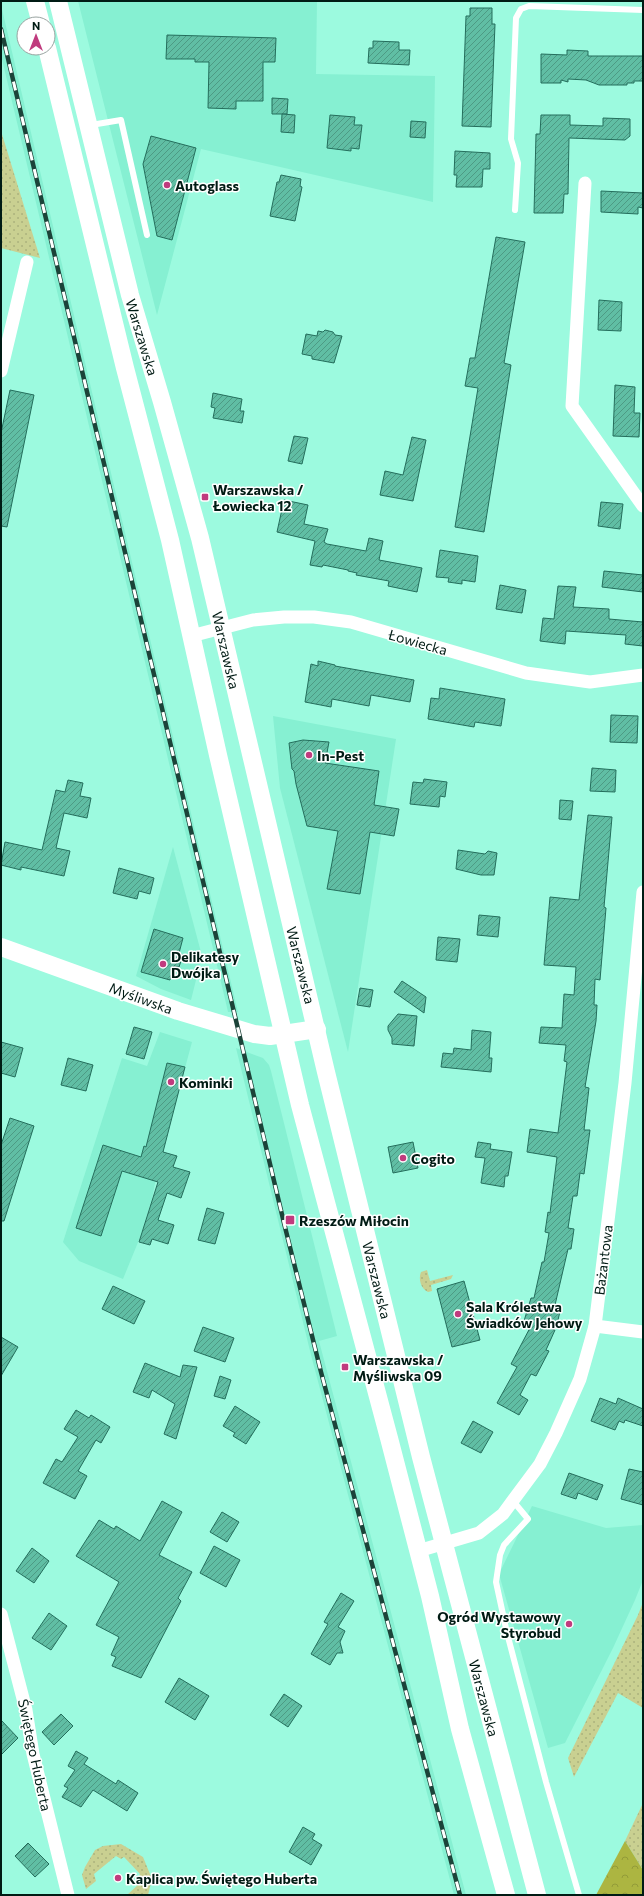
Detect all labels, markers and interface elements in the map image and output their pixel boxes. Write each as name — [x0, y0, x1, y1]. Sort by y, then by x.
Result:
north arrow — [16, 16, 56, 56]
text: N — [32, 19, 40, 32]
place label: Autoglass — [175, 177, 239, 194]
marker: Autoglass — [162, 180, 172, 190]
street label: Warszawska — [122, 297, 162, 377]
place label: Warszawska / Łowiecka 12 — [212, 481, 304, 514]
marker: Warszawska / Łowiecka 12 — [200, 492, 210, 502]
street label: Warszawska — [209, 610, 243, 690]
street label: Łowiecka — [386, 625, 449, 658]
place label: In-Pest — [317, 747, 364, 764]
marker: In-Pest — [304, 750, 314, 760]
street label: Warszawska — [283, 925, 319, 1005]
place label: Delikatesy Dwójka — [171, 948, 239, 981]
marker: Delikatesy Dwójka — [158, 959, 168, 969]
street label: Myśliwska — [107, 979, 175, 1017]
place label: Kominki — [179, 1074, 233, 1091]
marker: Kominki — [166, 1077, 176, 1087]
place label: Cogito — [411, 1150, 455, 1167]
marker: Cogito — [398, 1153, 408, 1163]
place label: Rzeszów Miłocin — [299, 1212, 409, 1229]
marker: Rzeszów Miłocin — [284, 1214, 296, 1226]
street label: Bażantowa — [590, 1224, 616, 1296]
street label: Warszawska — [359, 1240, 395, 1320]
place label: Sala Królestwa Świadków Jehowy — [466, 1298, 583, 1331]
marker: Sala Królestwa Świadków Jehowy — [453, 1309, 463, 1319]
place label: Warszawska / Myśliwska 09 — [353, 1351, 444, 1384]
marker: Warszawska / Myśliwska 09 — [340, 1362, 350, 1372]
place label: Ogród Wystawowy Styrobud — [437, 1608, 561, 1641]
marker: Ogród Wystawowy Styrobud — [564, 1619, 574, 1629]
street label: Warszawska — [466, 1658, 502, 1738]
street label: Świętego Huberta — [15, 1697, 55, 1813]
place label: Kaplica pw. Świętego Huberta — [126, 1870, 317, 1887]
marker: Kaplica pw. Świętego Huberta — [113, 1873, 123, 1883]

